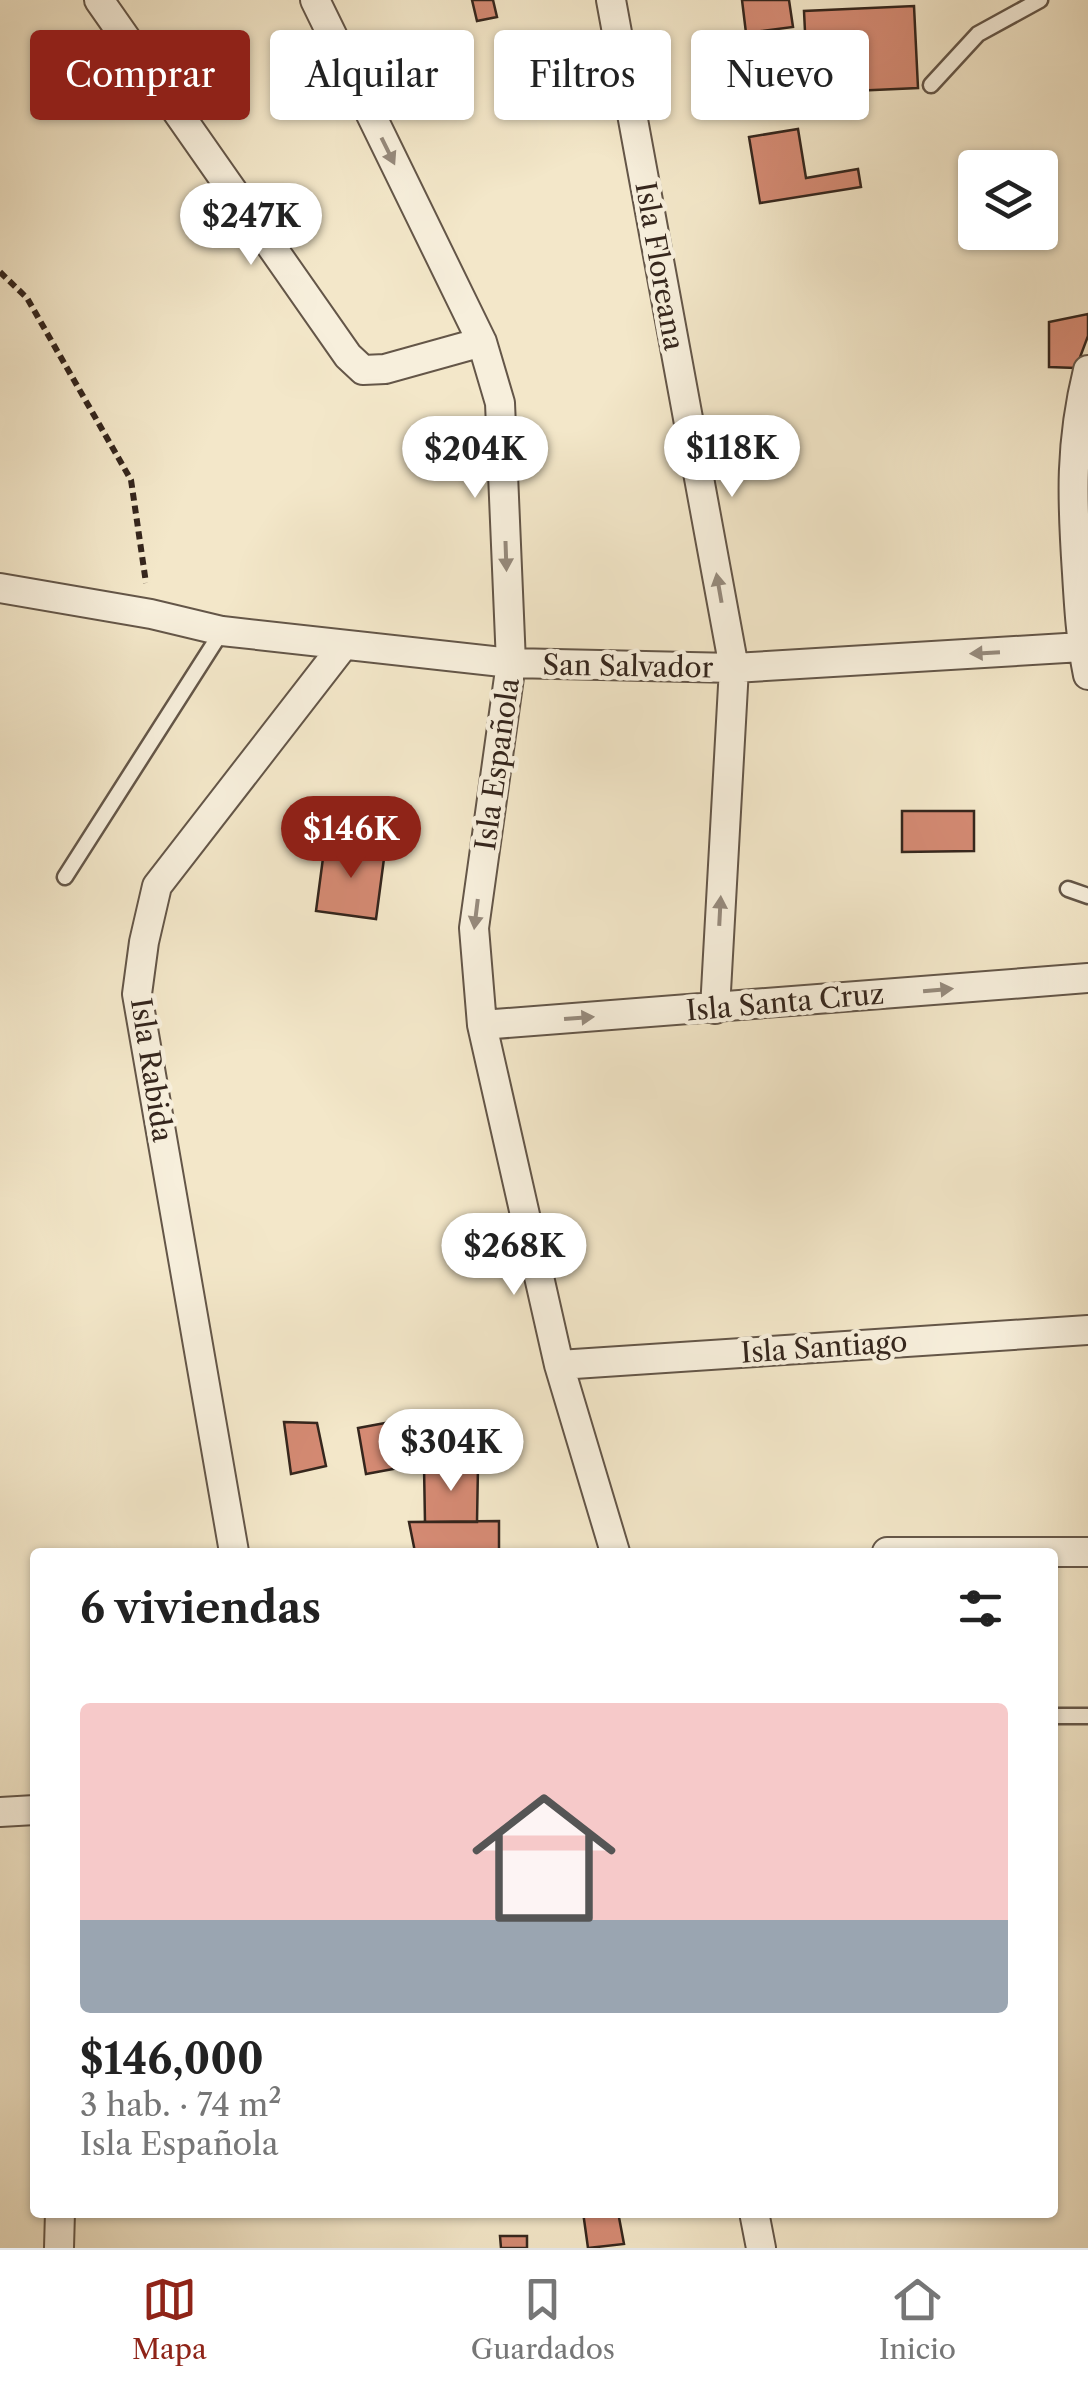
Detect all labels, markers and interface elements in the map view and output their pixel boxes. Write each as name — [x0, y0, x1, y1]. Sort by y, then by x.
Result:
chip: Comprar — [30, 30, 250, 120]
chip: Alquilar — [270, 30, 474, 120]
chip: Filtros — [494, 30, 671, 120]
chip: Nuevo — [691, 30, 869, 120]
one-way arrow — [379, 136, 396, 165]
map controls — [958, 150, 1058, 250]
button: layers — [958, 150, 1058, 250]
street label: Isla Floreana — [628, 179, 692, 353]
pin: $247K — [181, 183, 321, 268]
text: $247K — [202, 196, 300, 235]
pin: $118K — [662, 415, 802, 500]
pin: $204K — [405, 416, 545, 501]
text: $118K — [686, 428, 778, 467]
text: $204K — [424, 429, 526, 468]
one-way arrow — [498, 541, 514, 573]
one-way arrow — [711, 572, 726, 603]
one-way arrow — [968, 645, 1000, 661]
street label: San Salvador — [542, 648, 714, 684]
street label: Isla Española — [468, 675, 526, 852]
pin: $146K — [281, 796, 421, 881]
text: $146K — [303, 809, 399, 848]
one-way arrow — [712, 895, 728, 927]
one-way arrow — [468, 898, 484, 930]
street label: Isla Santa Cruz — [685, 976, 885, 1028]
one-way arrow — [923, 981, 955, 997]
street label: Isla Rabida — [124, 996, 180, 1145]
one-way arrow — [564, 1010, 596, 1026]
pin: $268K — [444, 1213, 584, 1298]
text: $268K — [463, 1226, 565, 1265]
street label: Isla Santiago — [740, 1324, 908, 1370]
pin: $304K — [381, 1409, 521, 1494]
text: $304K — [401, 1422, 501, 1461]
icon: filters — [953, 1581, 1008, 1636]
text: 6 viviendas — [80, 1582, 321, 1634]
icon: home — [454, 1768, 634, 1948]
text: $146,000 — [80, 2033, 264, 2085]
text: 3 hab. · 74 m² — [80, 2085, 281, 2124]
text: Isla Española — [80, 2124, 279, 2163]
tab: Mapa — [132, 2272, 207, 2366]
tab: Guardados — [471, 2272, 615, 2366]
tab: Inicio — [879, 2272, 956, 2366]

